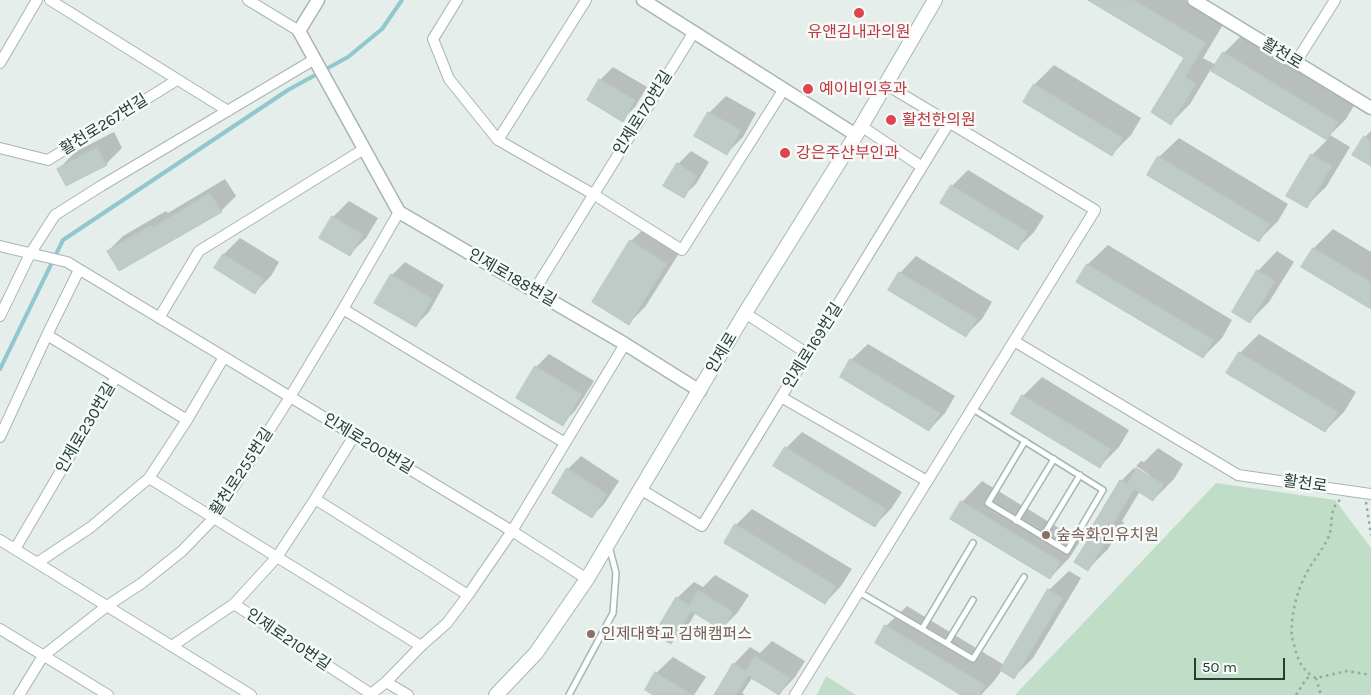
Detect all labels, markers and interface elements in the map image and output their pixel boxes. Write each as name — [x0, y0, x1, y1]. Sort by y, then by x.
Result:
marker: 유앤김내과의원 — [852, 6, 866, 20]
place label: 유앤김내과의원 — [807, 22, 911, 42]
street label: 활천로 — [1258, 34, 1306, 74]
street label: 인제로170번길 — [609, 67, 677, 159]
place label: 예이비인후과 — [819, 79, 907, 99]
marker: 예이비인후과 — [801, 82, 815, 96]
street label: 활천로267번길 — [57, 90, 151, 160]
place label: 활천한의원 — [902, 110, 976, 130]
marker: 활천한의원 — [884, 113, 898, 127]
place label: 강은주산부인과 — [796, 143, 899, 163]
marker: 강은주산부인과 — [778, 146, 792, 160]
street label: 인제로188번길 — [465, 245, 559, 311]
street label: 인제로169번길 — [779, 300, 847, 392]
street label: 인제로 — [702, 329, 742, 377]
street label: 인제로230번길 — [52, 379, 120, 477]
street label: 인제로200번길 — [319, 410, 417, 478]
street label: 활천로255번길 — [206, 424, 278, 520]
street label: 활천로 — [1282, 471, 1328, 497]
place label: 숲속화인유치원 — [1056, 525, 1159, 545]
marker: 숲속화인유치원 — [1040, 529, 1052, 541]
street label: 인제로210번길 — [242, 605, 334, 675]
place label: 인제대학교 김해캠퍼스 — [601, 624, 752, 644]
marker: 인제대학교 김해캠퍼스 — [585, 628, 597, 640]
scale bar — [1196, 648, 1287, 680]
text: 50 m — [1202, 658, 1237, 676]

